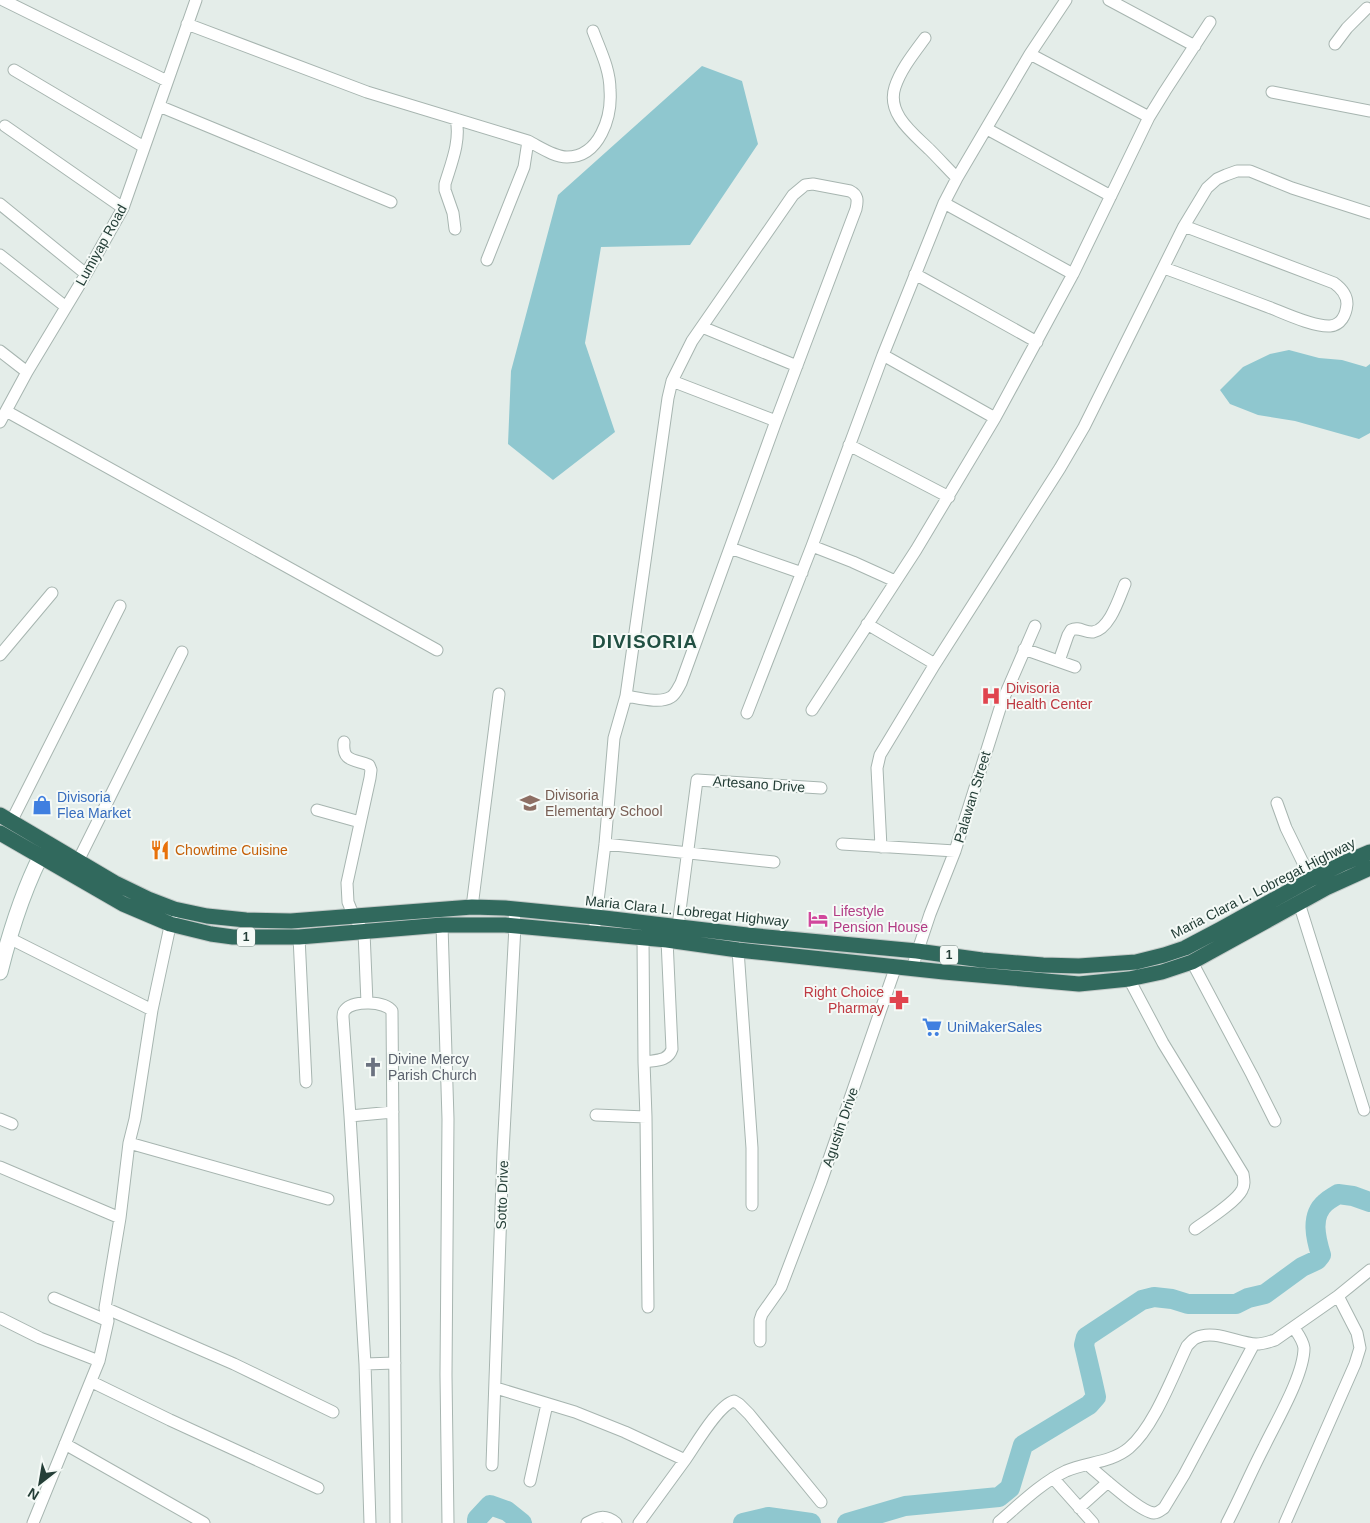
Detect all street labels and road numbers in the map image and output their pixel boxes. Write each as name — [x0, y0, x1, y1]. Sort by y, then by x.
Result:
street label: Lumiyap Road — [72, 202, 130, 288]
street label: Palawan Street — [950, 749, 994, 845]
street label: Artesano Drive — [712, 773, 806, 795]
street label: Maria Clara L. Lobregat Highway — [1168, 834, 1358, 942]
street label: Maria Clara L. Lobregat Highway — [584, 892, 790, 930]
road number: 1 — [237, 928, 255, 946]
road number: 1 — [940, 946, 958, 964]
street label: Agustin Drive — [819, 1085, 861, 1169]
street label: Sotto Drive — [493, 1160, 511, 1230]

